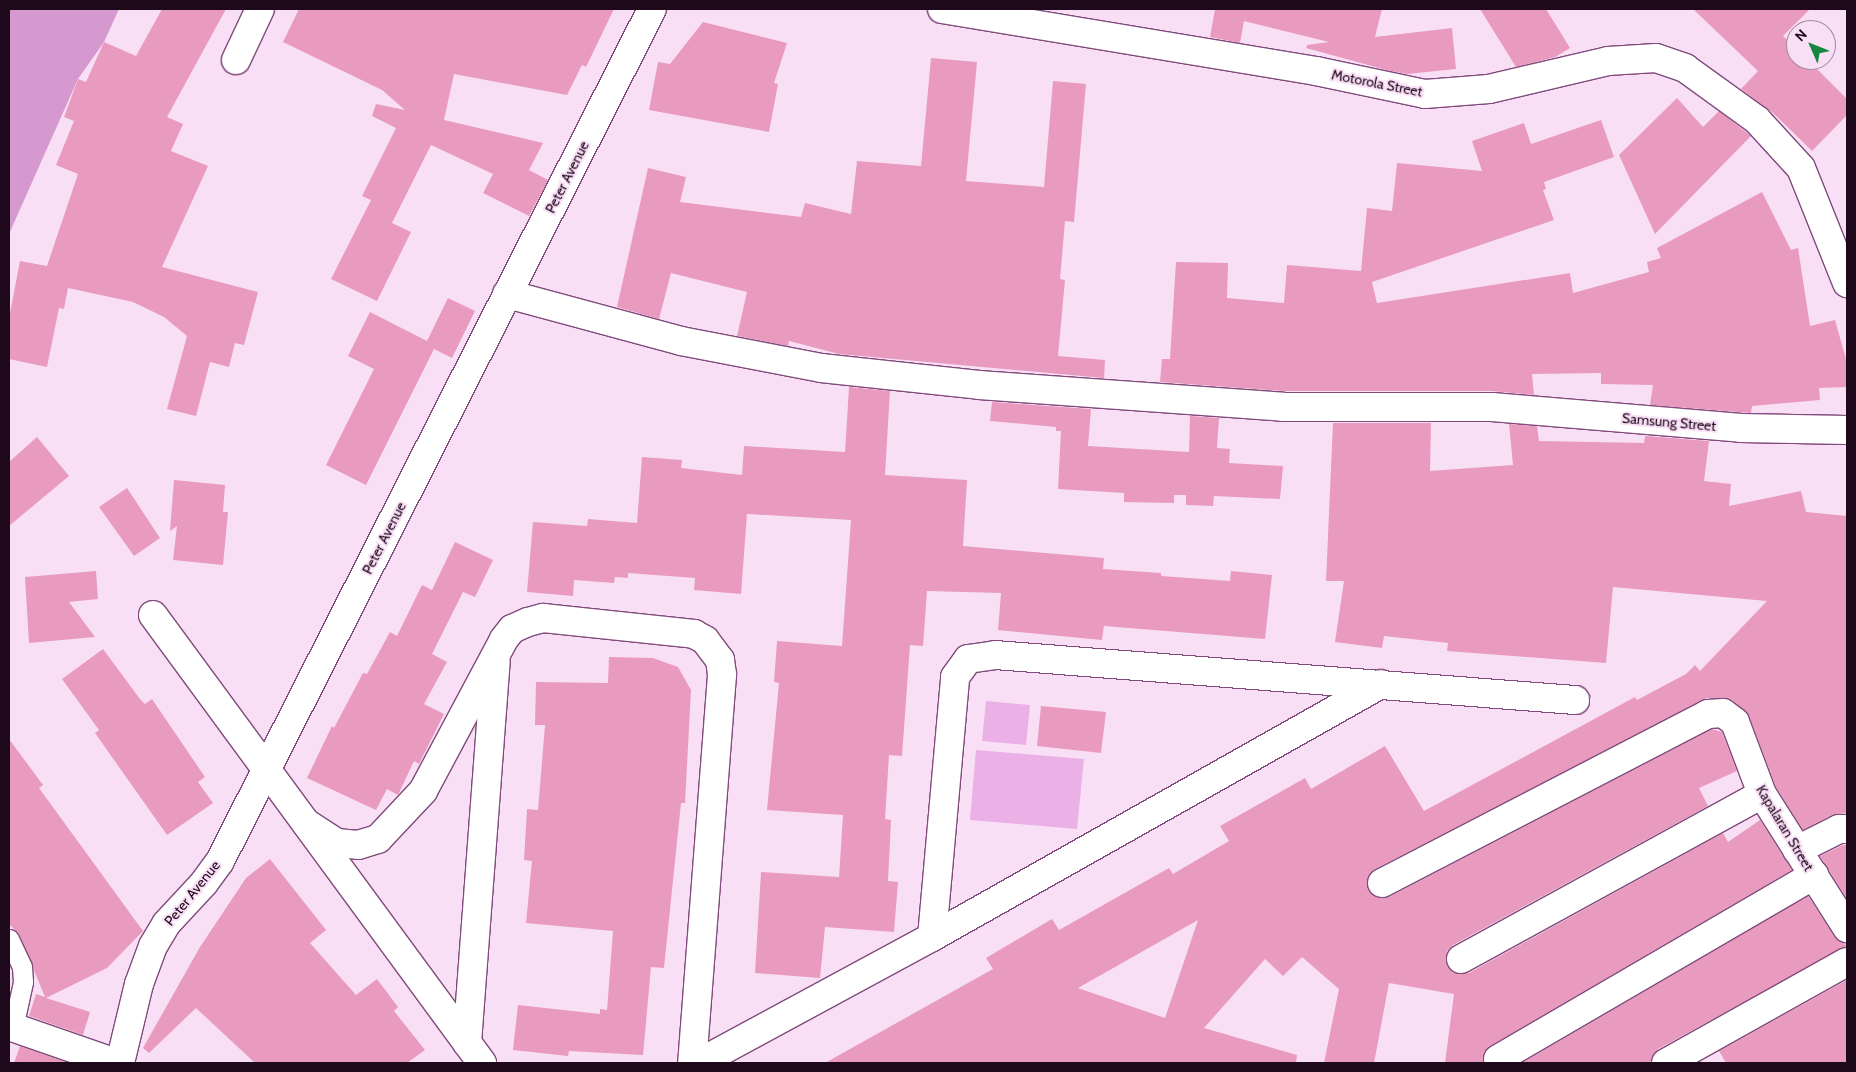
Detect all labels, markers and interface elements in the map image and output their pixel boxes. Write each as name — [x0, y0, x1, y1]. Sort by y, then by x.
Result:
north arrow — [1786, 20, 1836, 70]
text: N — [1791, 25, 1811, 45]
street label: Motorola Street — [1330, 66, 1424, 100]
street label: Peter Avenue — [542, 138, 592, 216]
street label: Samsung Street — [1621, 410, 1717, 434]
street label: Peter Avenue — [359, 499, 409, 577]
street label: Kapalaran Street — [1753, 782, 1817, 874]
street label: Peter Avenue — [161, 857, 223, 929]

